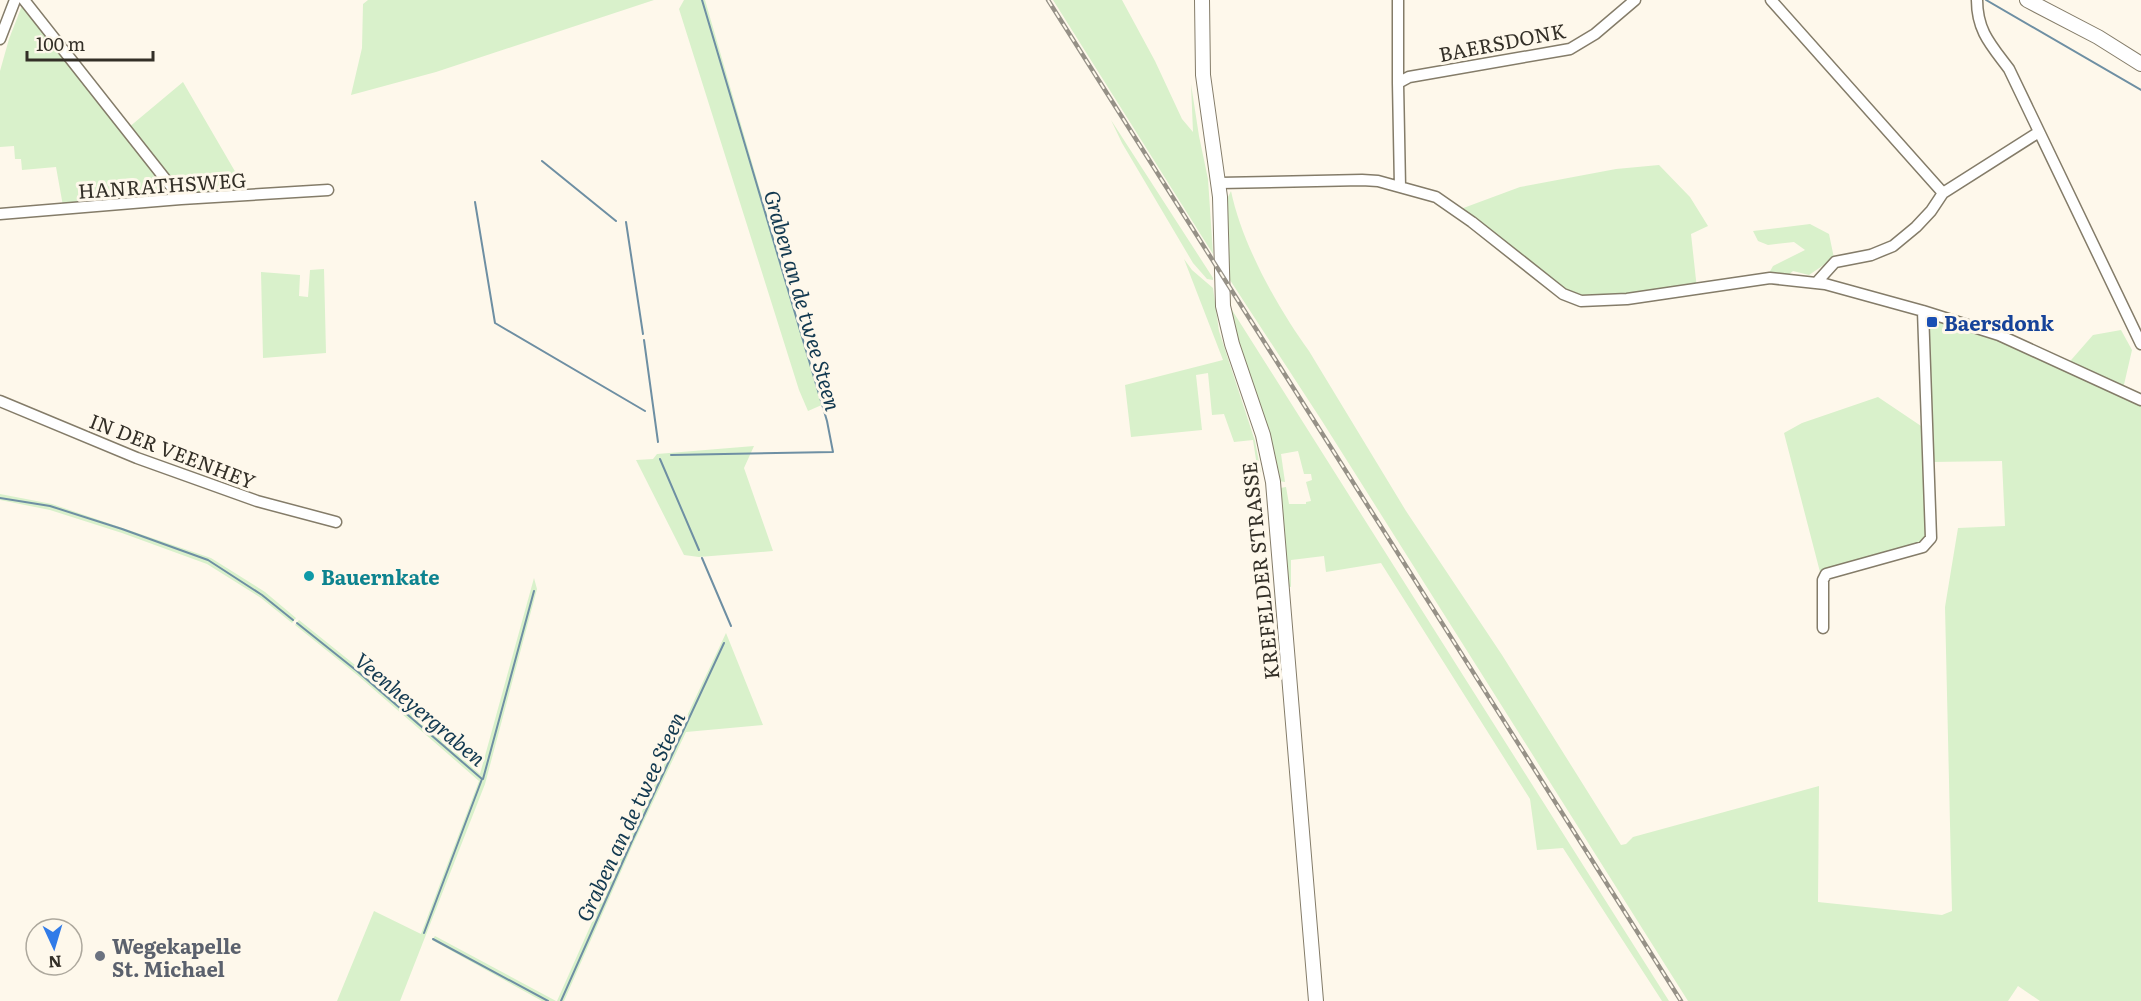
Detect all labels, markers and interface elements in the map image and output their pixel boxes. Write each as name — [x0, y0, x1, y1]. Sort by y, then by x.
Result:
street label: BAERSDONK — [1436, 14, 1568, 68]
scale bar — [27, 24, 153, 62]
text: 100 m — [36, 30, 85, 57]
street label: HANRATHSWEG — [77, 163, 247, 205]
water label: Graben an de twee Steen — [758, 186, 850, 414]
place label: Baersdonk — [1944, 307, 2054, 337]
marker: Baersdonk — [1925, 315, 1939, 329]
street label: IN DER VEENHEY — [86, 404, 260, 496]
street label: KREFELDER STRASSE — [1233, 461, 1285, 681]
place label: Bauernkate — [321, 561, 440, 591]
marker: Bauernkate — [302, 569, 316, 583]
water label: Veenheyergraben — [349, 644, 494, 773]
water label: Graben an de twee Steen — [567, 706, 691, 926]
north arrow — [24, 917, 84, 977]
place label: Wegekapelle St. Michael — [112, 930, 241, 983]
marker: Wegekapelle St. Michael — [93, 949, 107, 963]
text: N — [48, 951, 63, 975]

